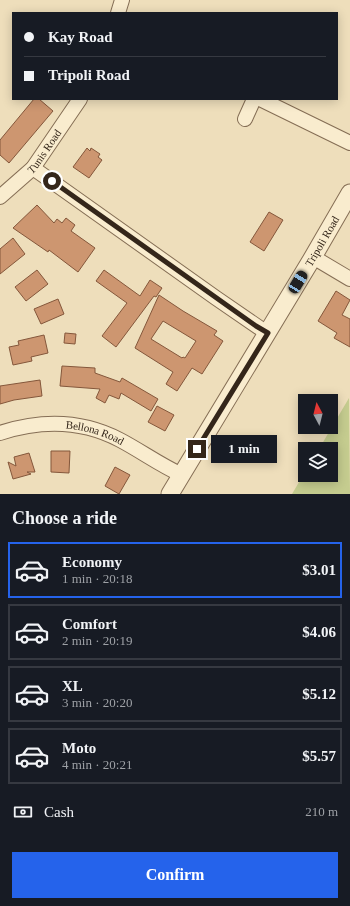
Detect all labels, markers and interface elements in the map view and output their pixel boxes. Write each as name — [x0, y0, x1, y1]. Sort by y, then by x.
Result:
text: Kay Road — [48, 29, 113, 45]
text: Tripoli Road — [48, 67, 130, 83]
street label: Tunis Road — [25, 127, 64, 176]
route start — [43, 172, 61, 190]
street label: Tripoli Road — [303, 213, 342, 269]
car — [287, 269, 309, 295]
north arrow — [298, 394, 338, 434]
map controls — [298, 394, 338, 482]
street label: Bellona Road — [65, 418, 126, 447]
callout: 1 min — [211, 435, 277, 463]
route end — [188, 440, 206, 458]
text: 1 min — [228, 441, 260, 456]
button: layers — [298, 442, 338, 482]
text: Choose a ride — [12, 508, 117, 528]
icon: car — [14, 552, 50, 588]
text: Economy — [62, 554, 122, 570]
text: $3.01 — [302, 562, 336, 578]
text: 1 min · 20:18 — [62, 571, 132, 586]
icon: car — [14, 614, 50, 650]
text: Comfort — [62, 616, 117, 632]
text: $4.06 — [302, 624, 336, 640]
text: 2 min · 20:19 — [62, 633, 132, 648]
icon: car — [14, 676, 50, 712]
text: XL — [62, 678, 83, 694]
text: $5.12 — [302, 686, 336, 702]
text: 3 min · 20:20 — [62, 695, 132, 710]
icon: car — [14, 738, 50, 774]
text: Moto — [62, 740, 96, 756]
text: $5.57 — [302, 748, 336, 764]
text: 4 min · 20:21 — [62, 757, 132, 772]
icon: cash — [12, 801, 34, 823]
text: Cash — [44, 804, 74, 820]
text: 210 m — [305, 804, 338, 819]
button: Confirm — [12, 852, 338, 898]

